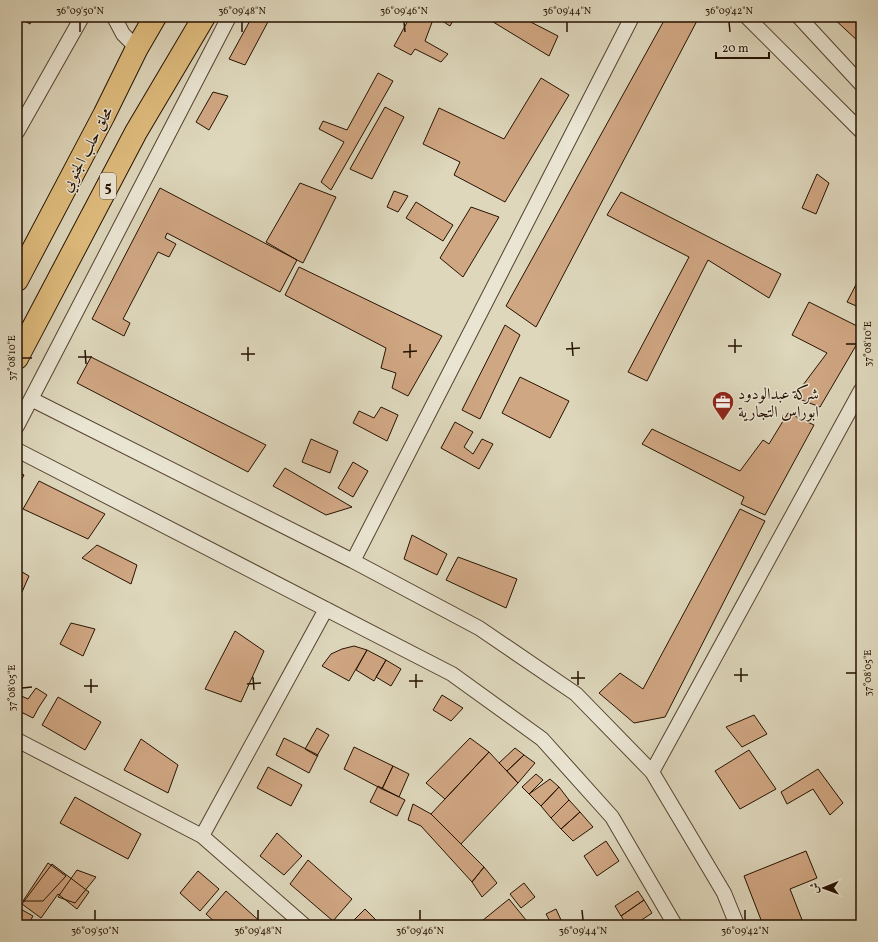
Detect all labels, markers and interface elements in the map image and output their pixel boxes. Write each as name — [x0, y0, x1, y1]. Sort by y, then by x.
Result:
text: 36°09'50"N — [56, 4, 105, 18]
text: 36°09'48"N — [218, 4, 266, 18]
text: 36°09'46"N — [380, 4, 428, 18]
text: 36°09'44"N — [543, 4, 592, 18]
text: 36°09'42"N — [705, 4, 754, 18]
scale bar — [716, 34, 769, 60]
text: 20 m — [722, 41, 749, 57]
street label: محلق حلب الجنوبي — [56, 103, 120, 196]
road number: 5 — [100, 173, 116, 199]
text: 37°08'10"E — [861, 321, 875, 367]
text: 37°08'10"E — [5, 335, 19, 381]
place label: شركة عبدالودود ابوراس التجارية — [738, 384, 819, 424]
office icon: شركة عبدالودود ابوراس التجارية — [710, 389, 736, 422]
text: 37°08'05"E — [861, 650, 875, 696]
text: 37°08'05"E — [5, 665, 19, 711]
north arrow — [804, 868, 844, 908]
text: ش — [808, 882, 823, 894]
text: 36°09'50"N — [71, 924, 120, 938]
text: 36°09'48"N — [234, 924, 282, 938]
text: 36°09'46"N — [396, 924, 444, 938]
text: 36°09'44"N — [559, 924, 608, 938]
text: 36°09'42"N — [721, 924, 770, 938]

